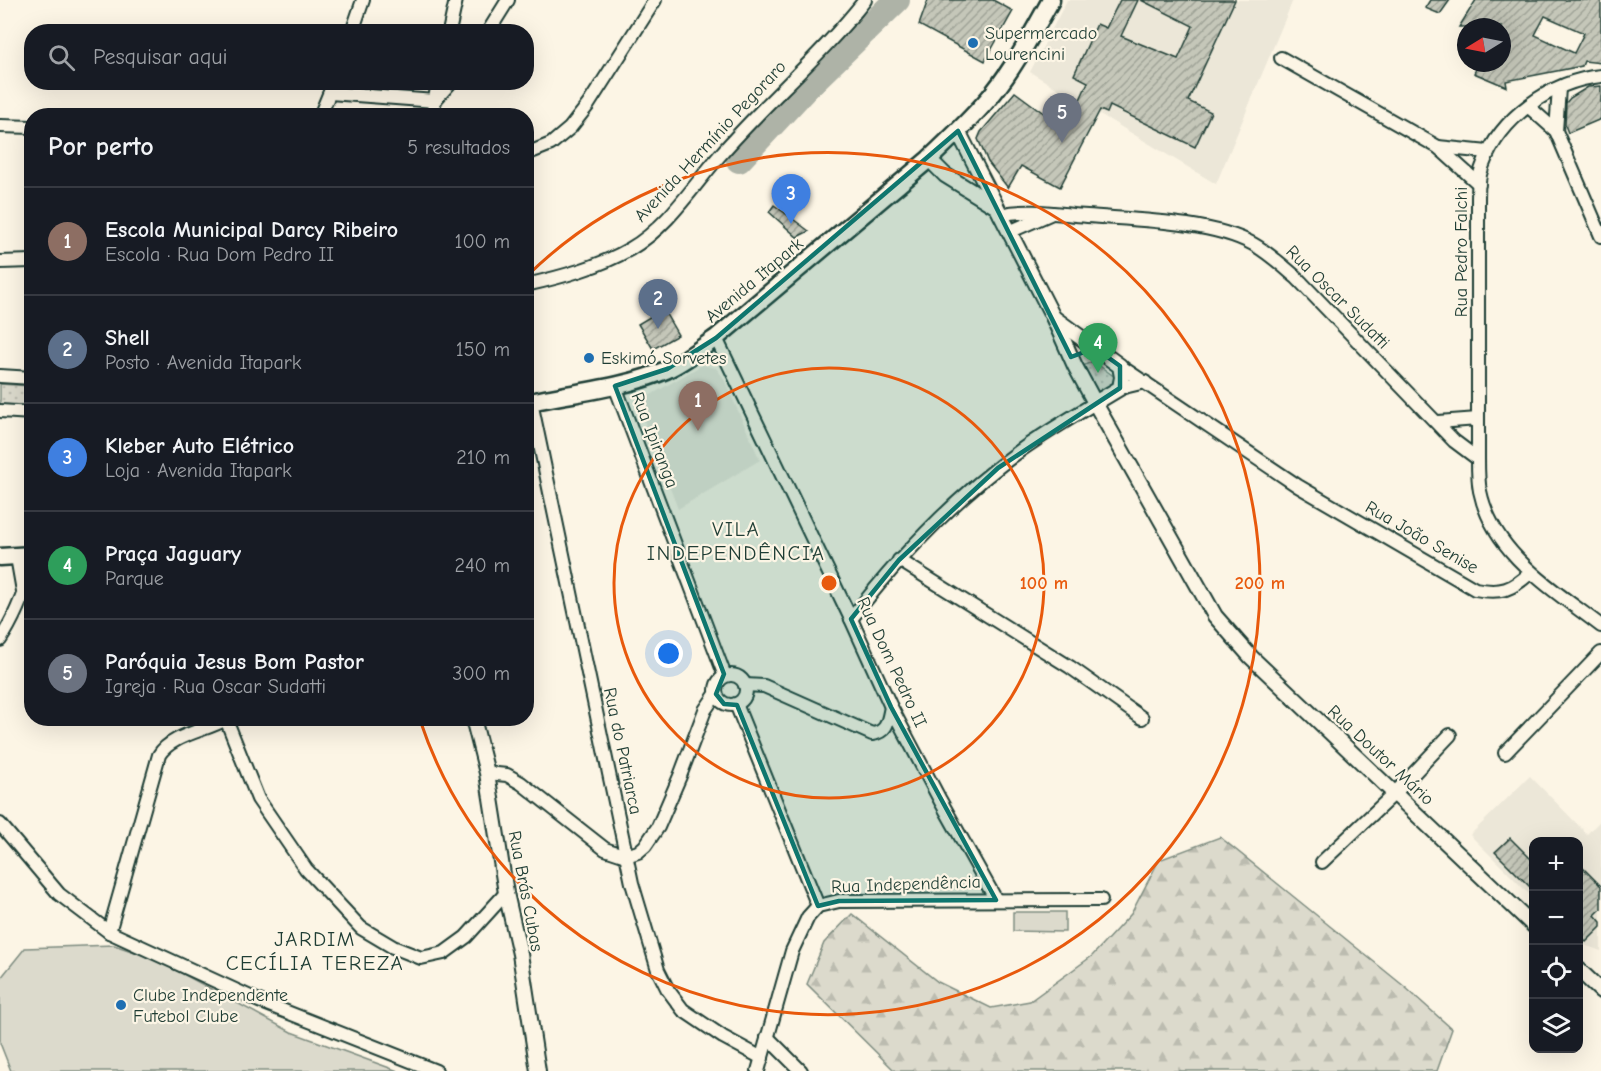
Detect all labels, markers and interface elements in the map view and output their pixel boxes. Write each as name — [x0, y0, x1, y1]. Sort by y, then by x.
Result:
north arrow — [1457, 18, 1511, 72]
place label: Supermercado Lourencini — [985, 23, 1097, 65]
search box — [24, 24, 534, 90]
marker: Supermercado Lourencini — [966, 36, 980, 50]
icon: search — [45, 41, 78, 74]
text: Pesquisar aqui — [93, 44, 228, 70]
street label: Avenida Hermínio Pegoraro — [630, 56, 791, 226]
pin: 5 — [1042, 94, 1082, 143]
text: Por perto — [48, 132, 154, 162]
text: 5 resultados — [407, 136, 510, 159]
pin: 3 — [772, 174, 810, 224]
street label: Rua Pedro Falchi — [1451, 187, 1472, 317]
text: Escola Municipal Darcy Ribeiro — [105, 217, 398, 243]
text: 1 — [64, 230, 71, 253]
text: 100 m — [455, 230, 510, 253]
street label: Avenida Itapark — [701, 233, 808, 327]
street label: Rua Oscar Sudatti — [1282, 241, 1394, 353]
text: Escola · Rua Dom Pedro II — [105, 243, 334, 266]
pin: 2 — [638, 280, 678, 329]
pin: 4 — [1078, 324, 1118, 373]
text: Shell — [105, 325, 150, 351]
text: 2 — [63, 338, 72, 361]
text: 150 m — [456, 338, 510, 361]
place label: Eskimó Sorvetes — [601, 348, 726, 369]
text: Posto · Avenida Itapark — [105, 351, 301, 374]
marker: Eskimó Sorvetes — [582, 351, 596, 365]
pin: 1 — [678, 382, 718, 431]
street label: Rua Ipiranga — [627, 389, 682, 491]
text: Kleber Auto Elétrico — [105, 433, 294, 459]
text: 3 — [63, 446, 72, 469]
text: 210 m — [456, 446, 510, 469]
text: Loja · Avenida Itapark — [105, 459, 292, 482]
street label: Rua João Senise — [1361, 497, 1482, 578]
district label: VILA INDEPENDÊNCIA — [647, 517, 825, 565]
text: Praça Jaguary — [105, 541, 241, 567]
text: 4 — [63, 554, 72, 577]
text: 240 m — [455, 554, 510, 577]
text: Parque — [105, 567, 164, 590]
centre of rings — [819, 573, 839, 593]
text: 100 m — [1020, 573, 1068, 594]
text: 200 m — [1235, 573, 1285, 594]
street label: Rua Dom Pedro II — [852, 594, 931, 731]
your location — [654, 639, 683, 668]
text: Paróquia Jesus Bom Pastor — [105, 649, 364, 675]
text: 5 — [62, 662, 73, 685]
text: 300 m — [452, 662, 510, 685]
text: Igreja · Rua Oscar Sudatti — [105, 675, 326, 698]
street label: Rua do Patriarca — [599, 686, 646, 816]
street label: Rua Doutor Mário — [1323, 701, 1438, 810]
street label: Rua Brás Cubas — [504, 829, 547, 953]
map controls — [1529, 837, 1583, 1053]
button: + — [1529, 837, 1583, 891]
street label: Rua Independência — [831, 871, 981, 898]
button: − — [1529, 891, 1583, 945]
district label: JARDIM CECÍLIA TEREZA — [226, 927, 404, 975]
button: locate — [1529, 945, 1583, 999]
place label: Clube Independente Futebol Clube — [133, 985, 288, 1027]
marker: Clube Independente Futebol Clube — [114, 998, 128, 1012]
button: layers — [1529, 999, 1583, 1053]

